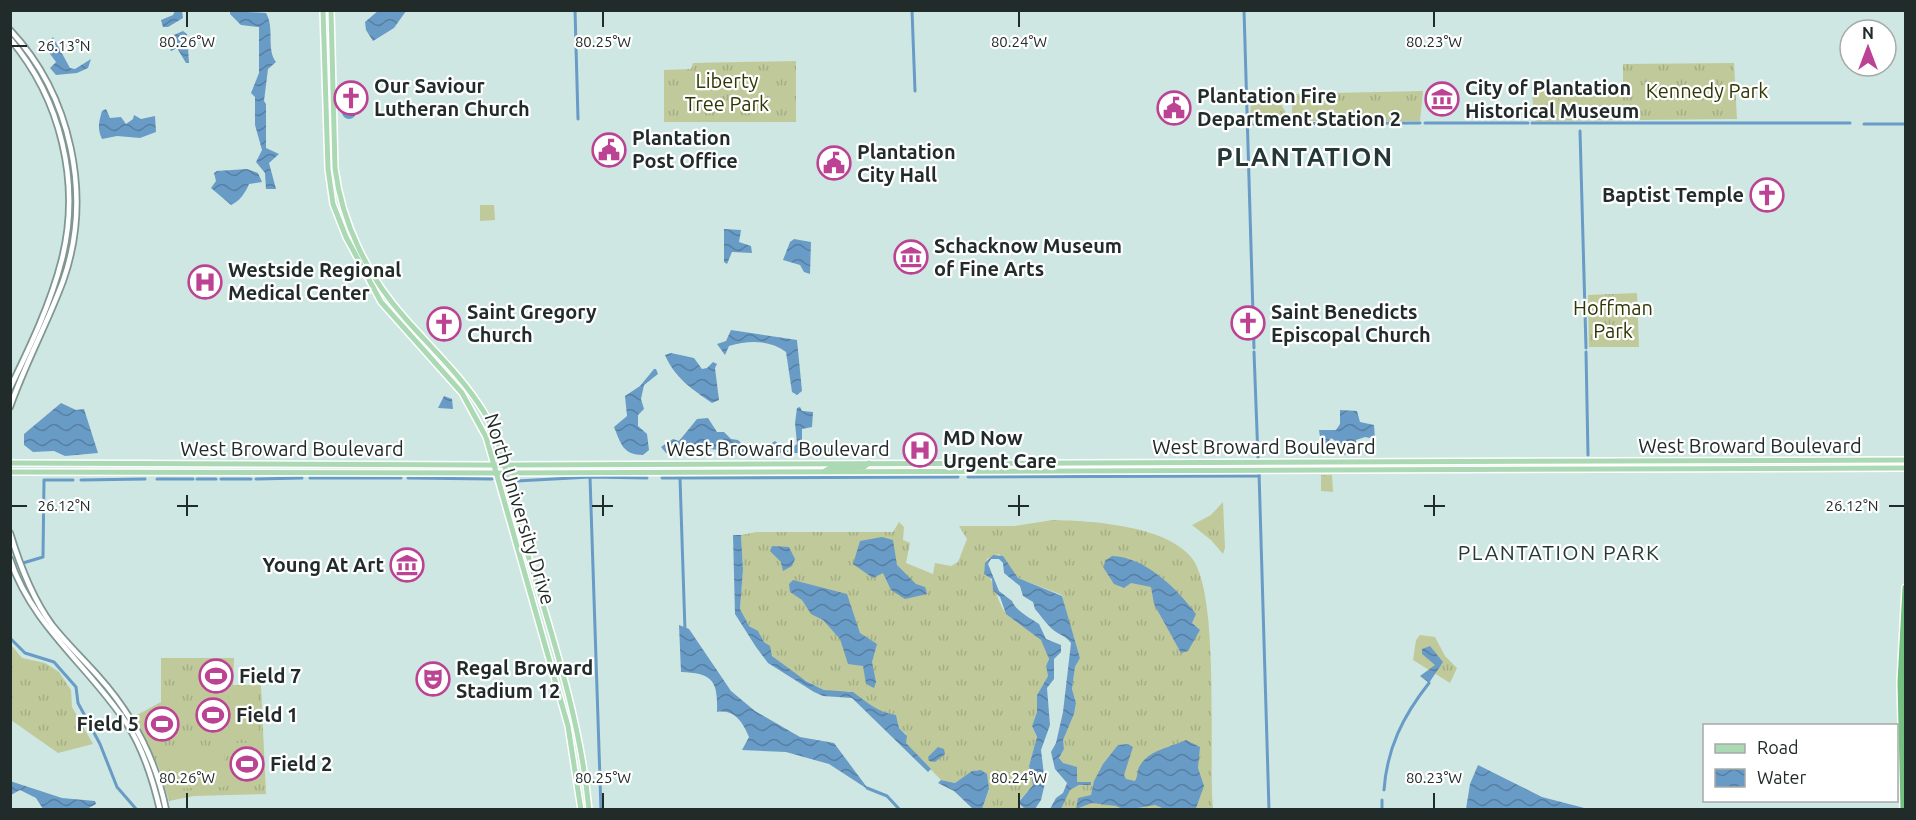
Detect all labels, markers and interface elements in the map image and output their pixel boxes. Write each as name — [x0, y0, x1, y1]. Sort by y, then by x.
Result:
north arrow — [1838, 18, 1898, 78]
text: N — [1862, 24, 1874, 42]
text: 80.26°W — [159, 33, 215, 50]
text: 80.25°W — [575, 33, 631, 50]
text: 80.24°W — [991, 33, 1047, 50]
text: 80.23°W — [1406, 33, 1462, 50]
text: 26.13°N — [37, 37, 91, 54]
park label: Liberty Tree Park — [685, 69, 769, 115]
place label: Our Saviour Lutheran Church — [374, 74, 530, 120]
place label: City of Plantation Historical Museum — [1465, 76, 1639, 122]
park label: Kennedy Park — [1646, 79, 1768, 102]
church icon: Our Saviour Lutheran Church — [333, 80, 369, 116]
museum icon: City of Plantation Historical Museum — [1424, 81, 1460, 117]
place label: Plantation Fire Department Station 2 — [1197, 84, 1401, 130]
public building icon: Plantation Fire Department Station 2 — [1156, 90, 1192, 126]
place label: Plantation Post Office — [632, 126, 738, 172]
public building icon: Plantation Post Office — [591, 132, 627, 168]
place label: Plantation City Hall — [857, 140, 956, 186]
district label: PLANTATION — [1216, 142, 1394, 171]
public building icon: Plantation City Hall — [816, 145, 852, 181]
church icon: Baptist Temple — [1749, 177, 1785, 213]
place label: Baptist Temple — [1602, 183, 1744, 206]
place label: Schacknow Museum of Fine Arts — [934, 234, 1122, 280]
museum icon: Schacknow Museum of Fine Arts — [893, 239, 929, 275]
place label: Westside Regional Medical Center — [228, 258, 401, 304]
hospital icon: Westside Regional Medical Center — [187, 264, 223, 300]
park label: Hoffman Park — [1573, 296, 1653, 342]
place label: Saint Gregory Church — [467, 300, 597, 346]
place label: Saint Benedicts Episcopal Church — [1271, 300, 1431, 346]
church icon: Saint Benedicts Episcopal Church — [1230, 305, 1266, 341]
church icon: Saint Gregory Church — [426, 306, 462, 342]
street label: North University Drive — [480, 411, 561, 607]
place label: MD Now Urgent Care — [943, 426, 1057, 472]
hospital icon: MD Now Urgent Care — [902, 432, 938, 468]
street label: West Broward Boulevard — [1638, 434, 1862, 457]
street label: West Broward Boulevard — [1152, 435, 1376, 458]
street label: West Broward Boulevard — [180, 437, 404, 460]
street label: West Broward Boulevard — [666, 437, 890, 460]
text: 26.12°N — [37, 497, 91, 514]
text: 26.12°N — [1825, 497, 1879, 514]
district label: PLANTATION PARK — [1458, 540, 1660, 564]
museum icon: Young At Art — [389, 547, 425, 583]
place label: Young At Art — [262, 553, 384, 576]
place label: Regal Broward Stadium 12 — [456, 656, 593, 702]
sports icon: Field 7 — [198, 658, 234, 694]
theatre icon: Regal Broward Stadium 12 — [415, 661, 451, 697]
place label: Field 7 — [239, 664, 301, 687]
sports icon: Field 1 — [195, 697, 231, 733]
place label: Field 1 — [236, 703, 298, 726]
sports icon: Field 5 — [144, 706, 180, 742]
place label: Field 5 — [77, 712, 139, 735]
legend — [1703, 724, 1898, 802]
text: Road — [1757, 737, 1799, 757]
sports icon: Field 2 — [229, 746, 265, 782]
place label: Field 2 — [270, 752, 332, 775]
text: Water — [1757, 767, 1807, 787]
text: 80.26°W — [159, 769, 215, 786]
text: 80.25°W — [575, 769, 631, 786]
text: 80.24°W — [991, 769, 1047, 786]
text: 80.23°W — [1406, 769, 1462, 786]

